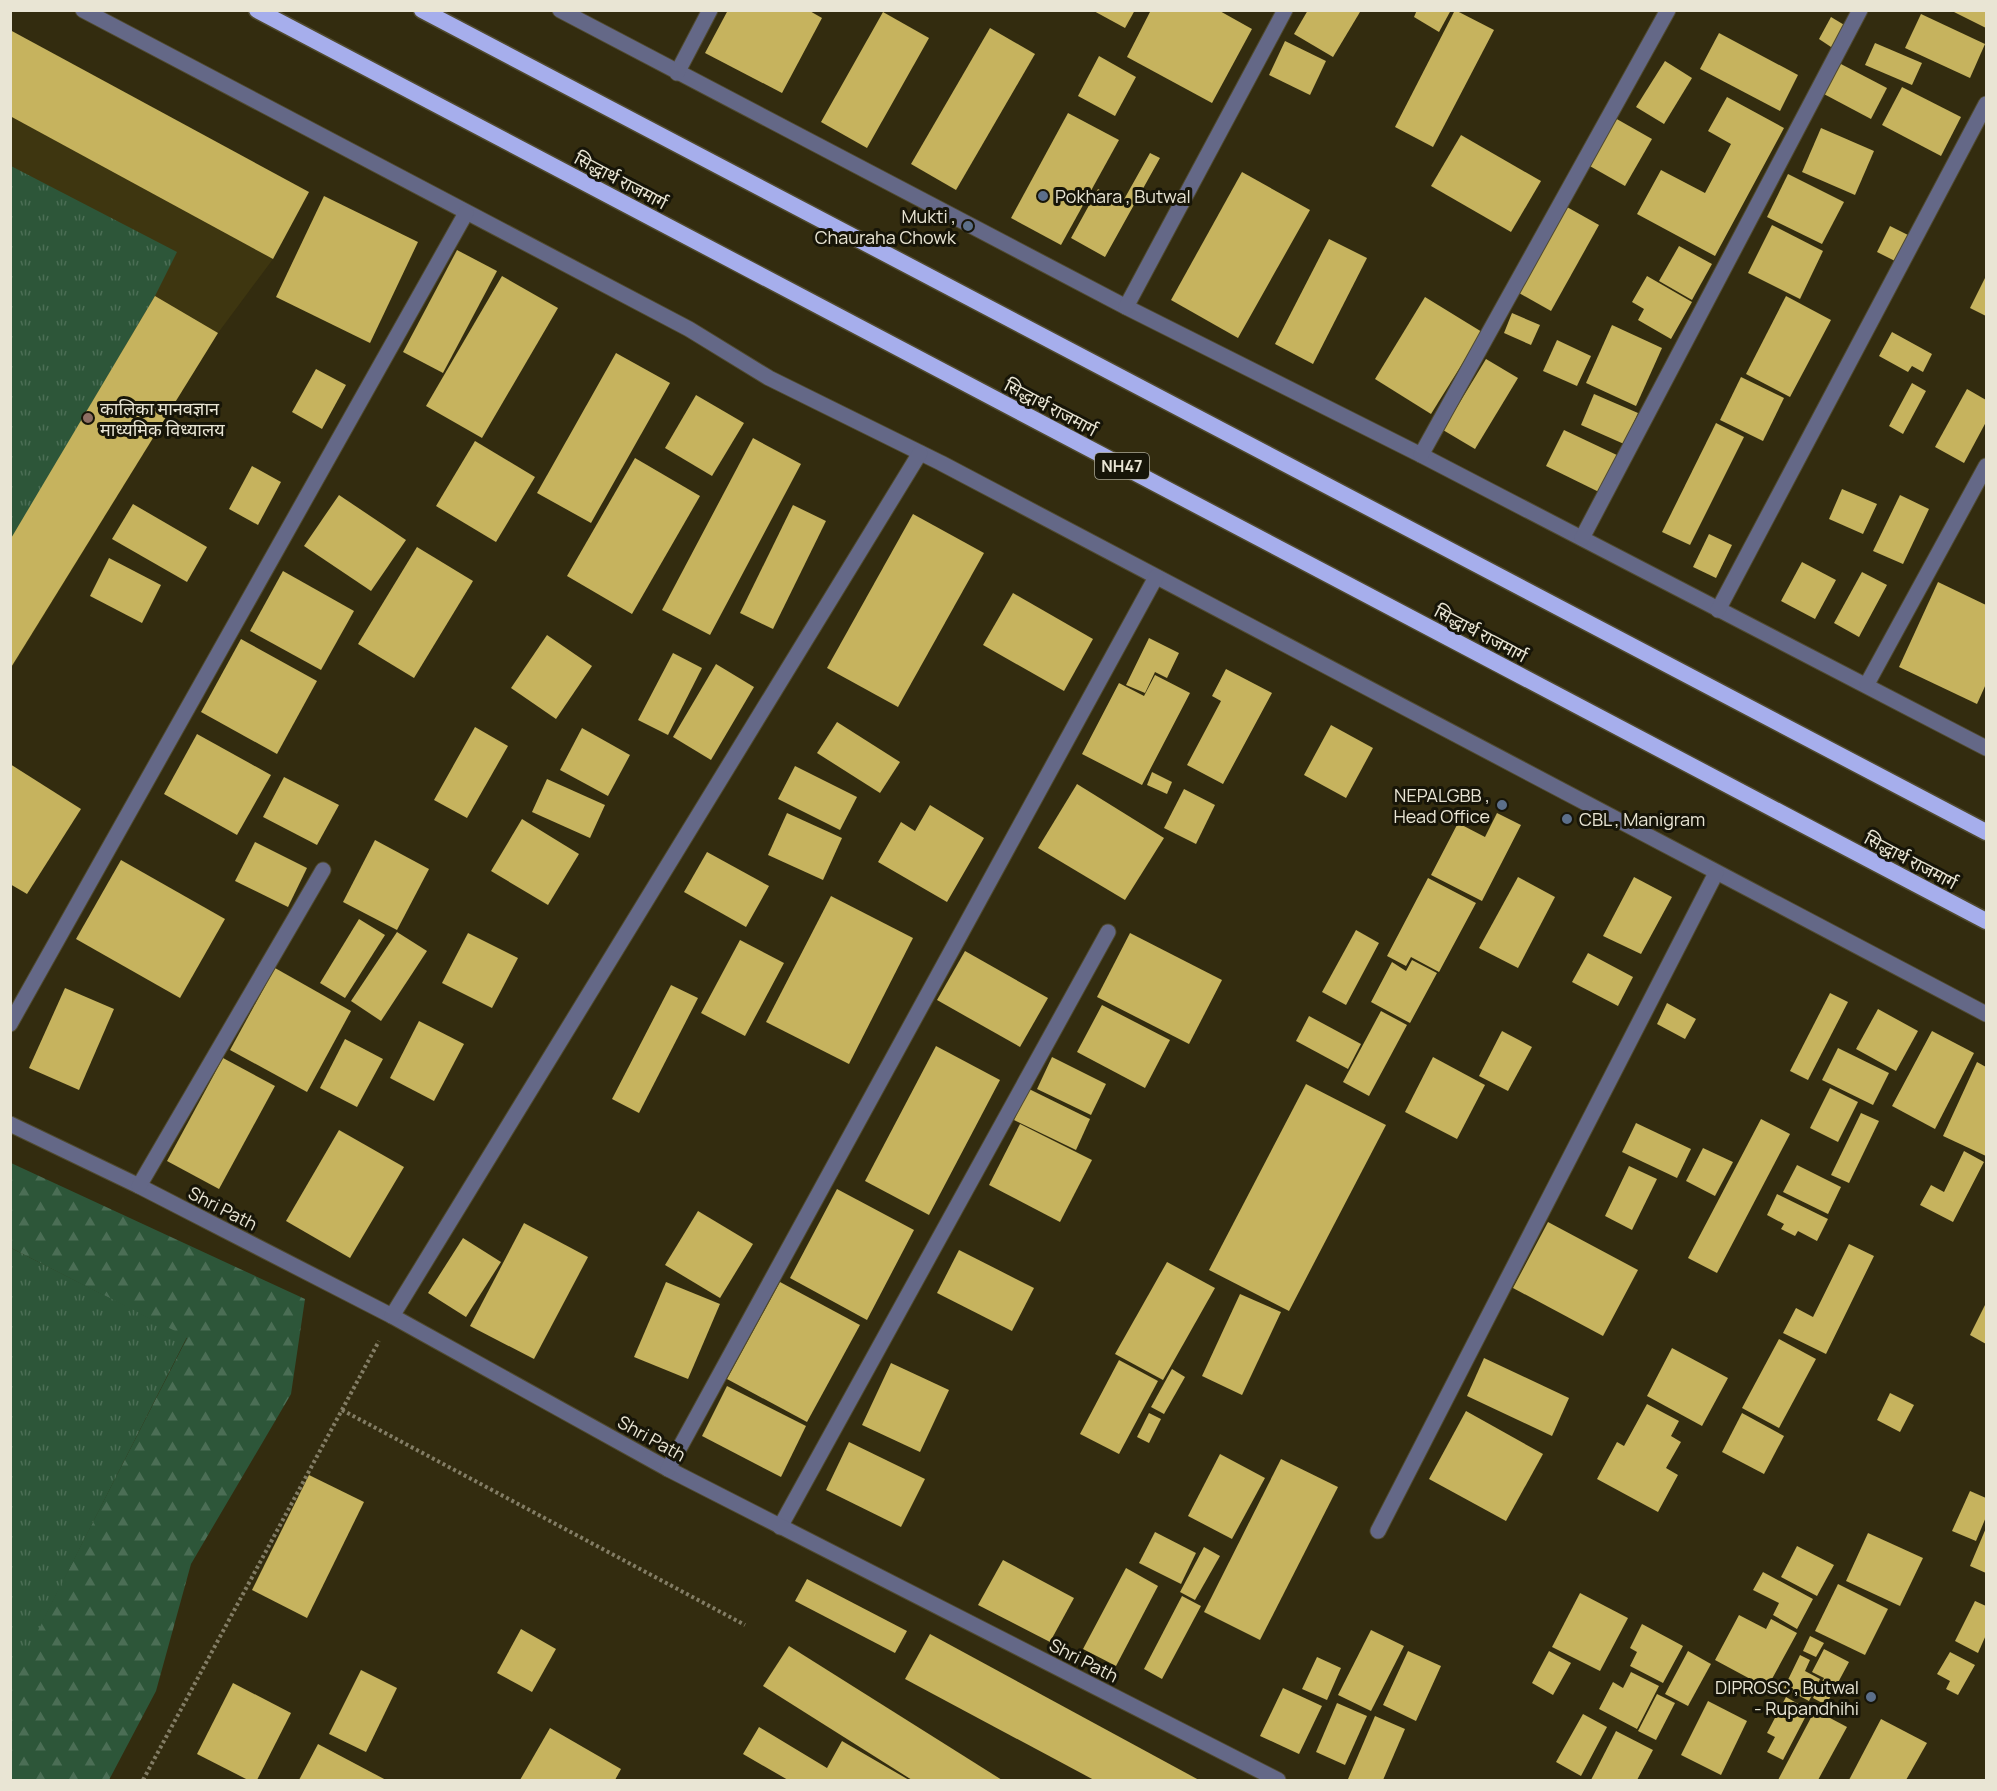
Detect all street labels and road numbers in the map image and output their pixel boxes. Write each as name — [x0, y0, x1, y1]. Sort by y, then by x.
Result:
street label: सिद्धार्थ राजमार्ग — [570, 145, 673, 215]
street label: सिद्धार्थ राजमार्ग — [1000, 372, 1103, 442]
road number: NH47 — [1095, 453, 1149, 479]
street label: सिद्धार्थ राजमार्ग — [1430, 598, 1533, 668]
street label: सिद्धार्थ राजमार्ग — [1860, 825, 1963, 895]
street label: Shri Path — [184, 1180, 262, 1236]
street label: Shri Path — [614, 1409, 690, 1467]
street label: Shri Path — [1045, 1632, 1123, 1688]

